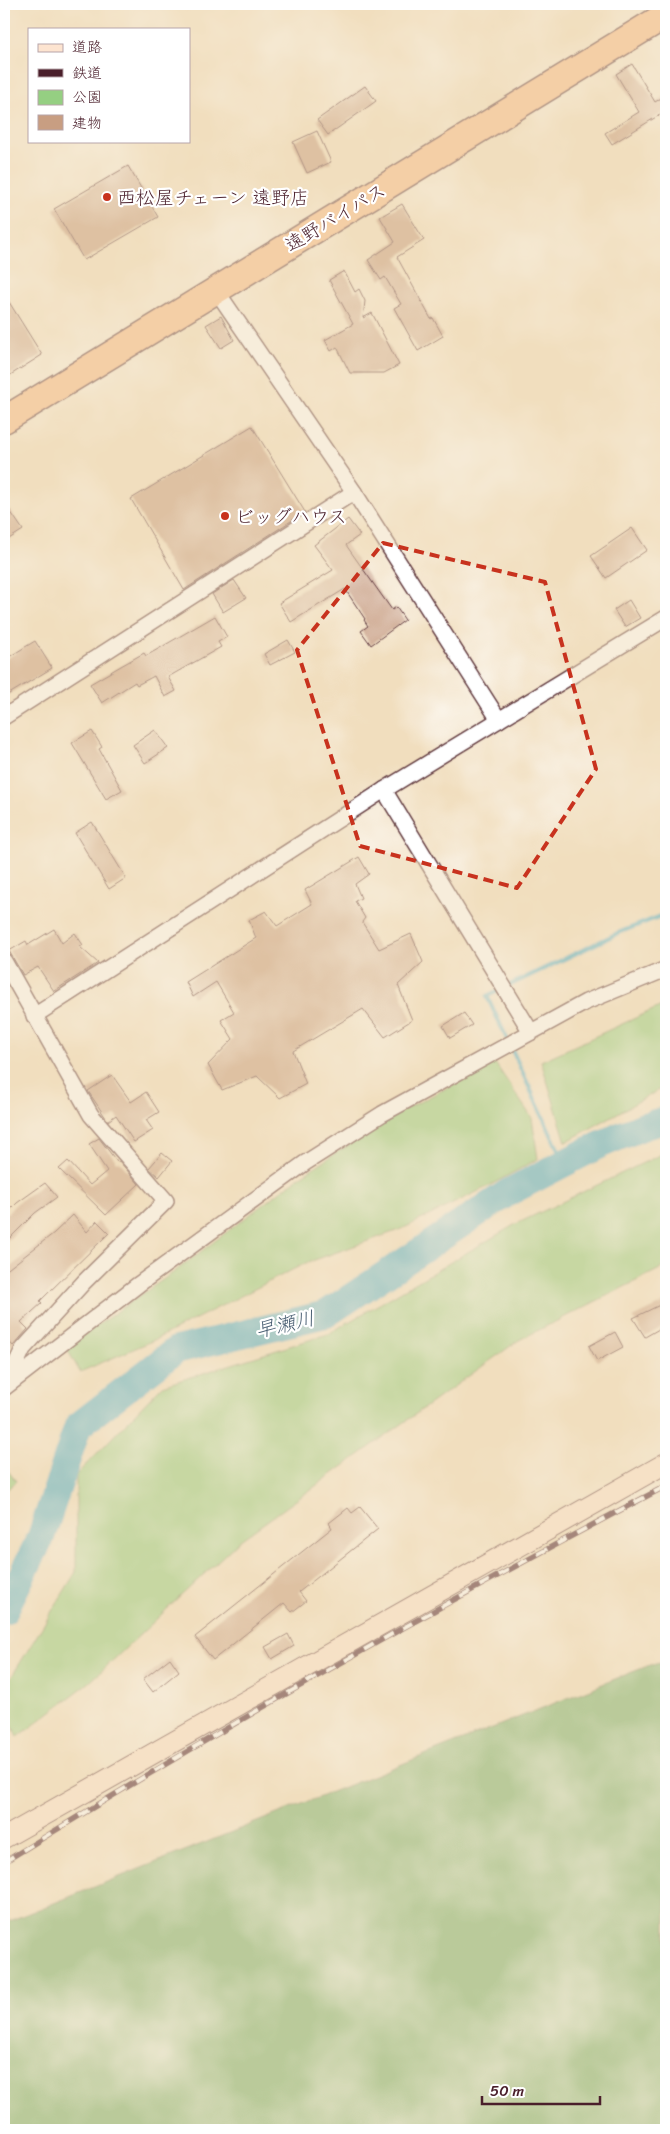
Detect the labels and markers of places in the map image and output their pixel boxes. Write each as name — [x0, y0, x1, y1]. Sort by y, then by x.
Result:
place label: 西松屋チェーン 遠野店 — [117, 181, 309, 214]
marker: 西松屋チェーン 遠野店 — [101, 191, 113, 203]
place label: ビッグハウス — [235, 500, 347, 533]
marker: ビッグハウス — [219, 510, 231, 522]

